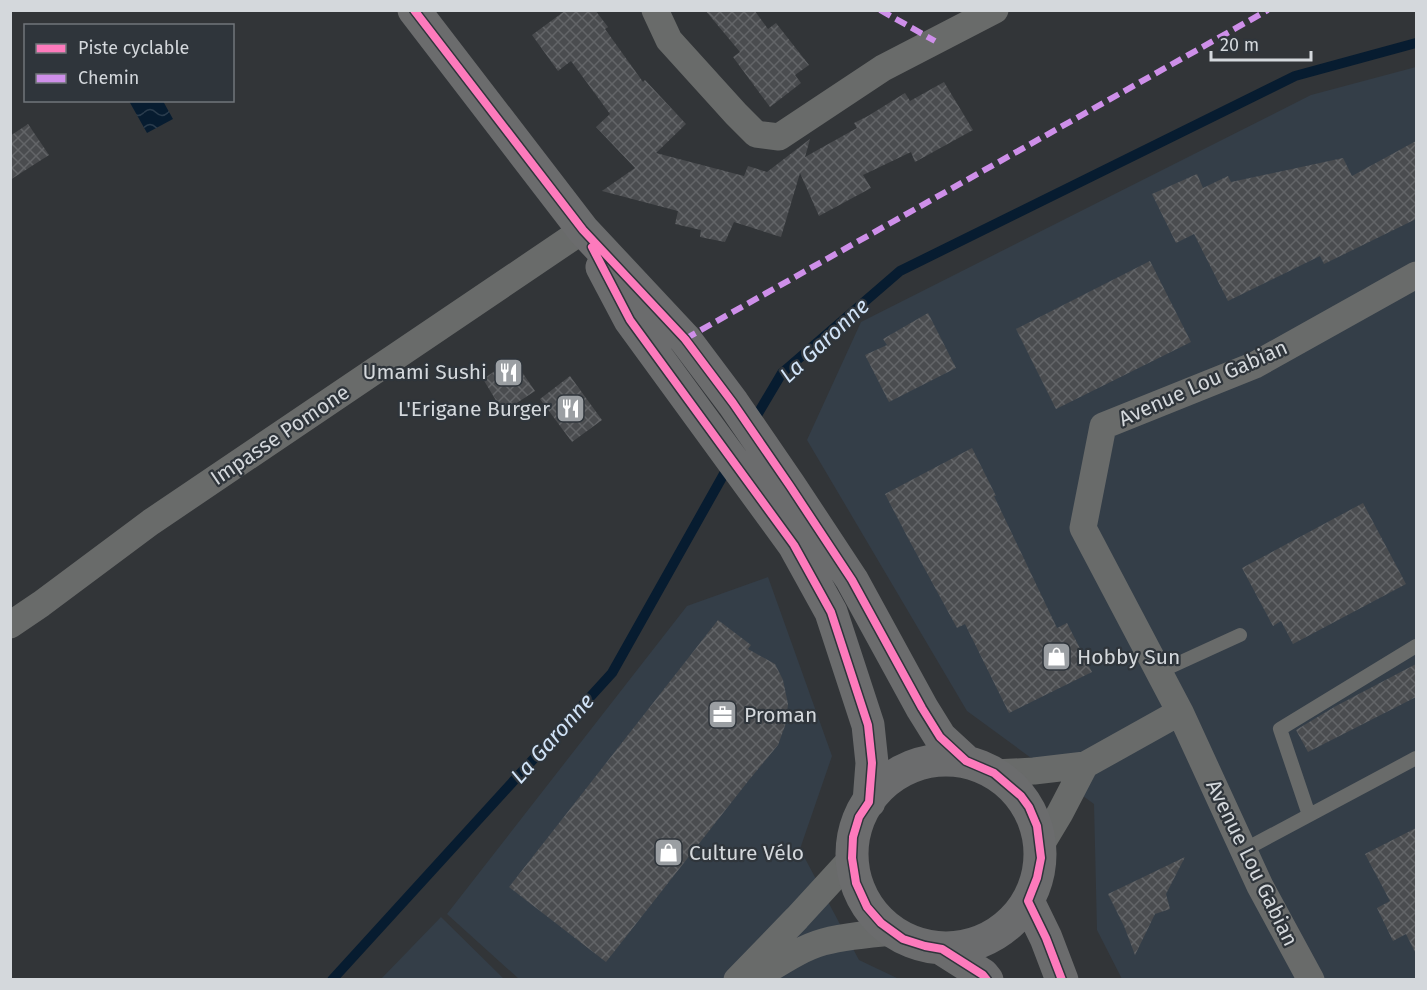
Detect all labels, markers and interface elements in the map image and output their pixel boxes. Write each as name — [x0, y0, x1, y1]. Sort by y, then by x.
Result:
legend — [24, 24, 234, 102]
scale bar — [1211, 24, 1312, 62]
text: 20 m — [1220, 34, 1259, 56]
text: Piste cyclable — [78, 37, 189, 59]
text: Chemin — [78, 67, 139, 89]
water label: La Garonne — [774, 292, 875, 388]
street label: Avenue Lou Gabian — [1115, 334, 1291, 432]
restaurant icon: Umami Sushi — [492, 356, 524, 388]
place label: Umami Sushi — [362, 359, 487, 385]
street label: Impasse Pomone — [206, 379, 354, 491]
restaurant icon: L'Erigane Burger — [555, 393, 587, 425]
place label: L'Erigane Burger — [398, 396, 550, 422]
shop icon: Hobby Sun — [1040, 641, 1072, 673]
place label: Hobby Sun — [1077, 644, 1180, 670]
water label: La Garonne — [505, 688, 600, 789]
office icon: Proman — [707, 699, 739, 731]
place label: Proman — [744, 702, 817, 728]
street label: Avenue Lou Gabian — [1200, 775, 1304, 951]
shop icon: Culture Vélo — [652, 837, 684, 869]
place label: Culture Vélo — [689, 840, 804, 866]

